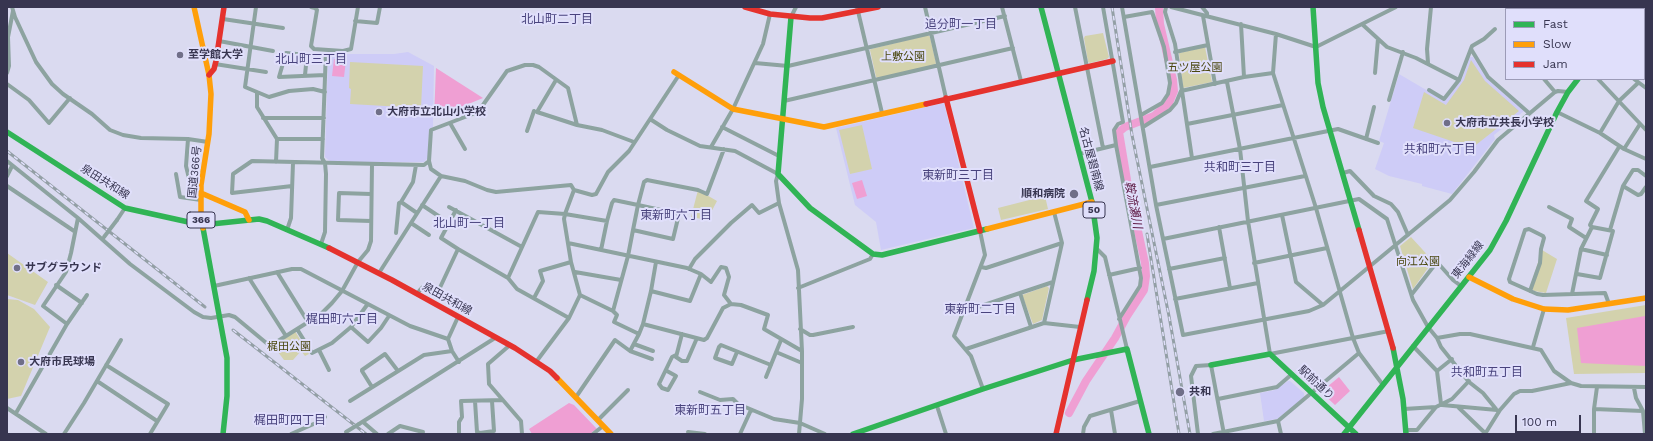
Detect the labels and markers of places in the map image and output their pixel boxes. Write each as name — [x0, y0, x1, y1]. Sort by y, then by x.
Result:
place label: 至学館大学 — [188, 48, 243, 62]
marker: 至学館大学 — [175, 50, 185, 60]
place label: 大府市立北山小学校 — [387, 105, 486, 119]
marker: 大府市立北山小学校 — [374, 107, 384, 117]
place label: 大府市立共長小学校 — [1455, 116, 1554, 130]
marker: 大府市立共長小学校 — [1442, 118, 1452, 128]
place label: 順和病院 — [1021, 187, 1065, 201]
marker: 順和病院 — [1068, 188, 1080, 200]
place label: サブグラウンド — [25, 261, 102, 275]
marker: サブグラウンド — [12, 263, 22, 273]
place label: 大府市民球場 — [29, 355, 95, 369]
marker: 大府市民球場 — [16, 357, 26, 367]
place label: 共和 — [1189, 385, 1211, 399]
marker: 共和 — [1174, 386, 1186, 398]

